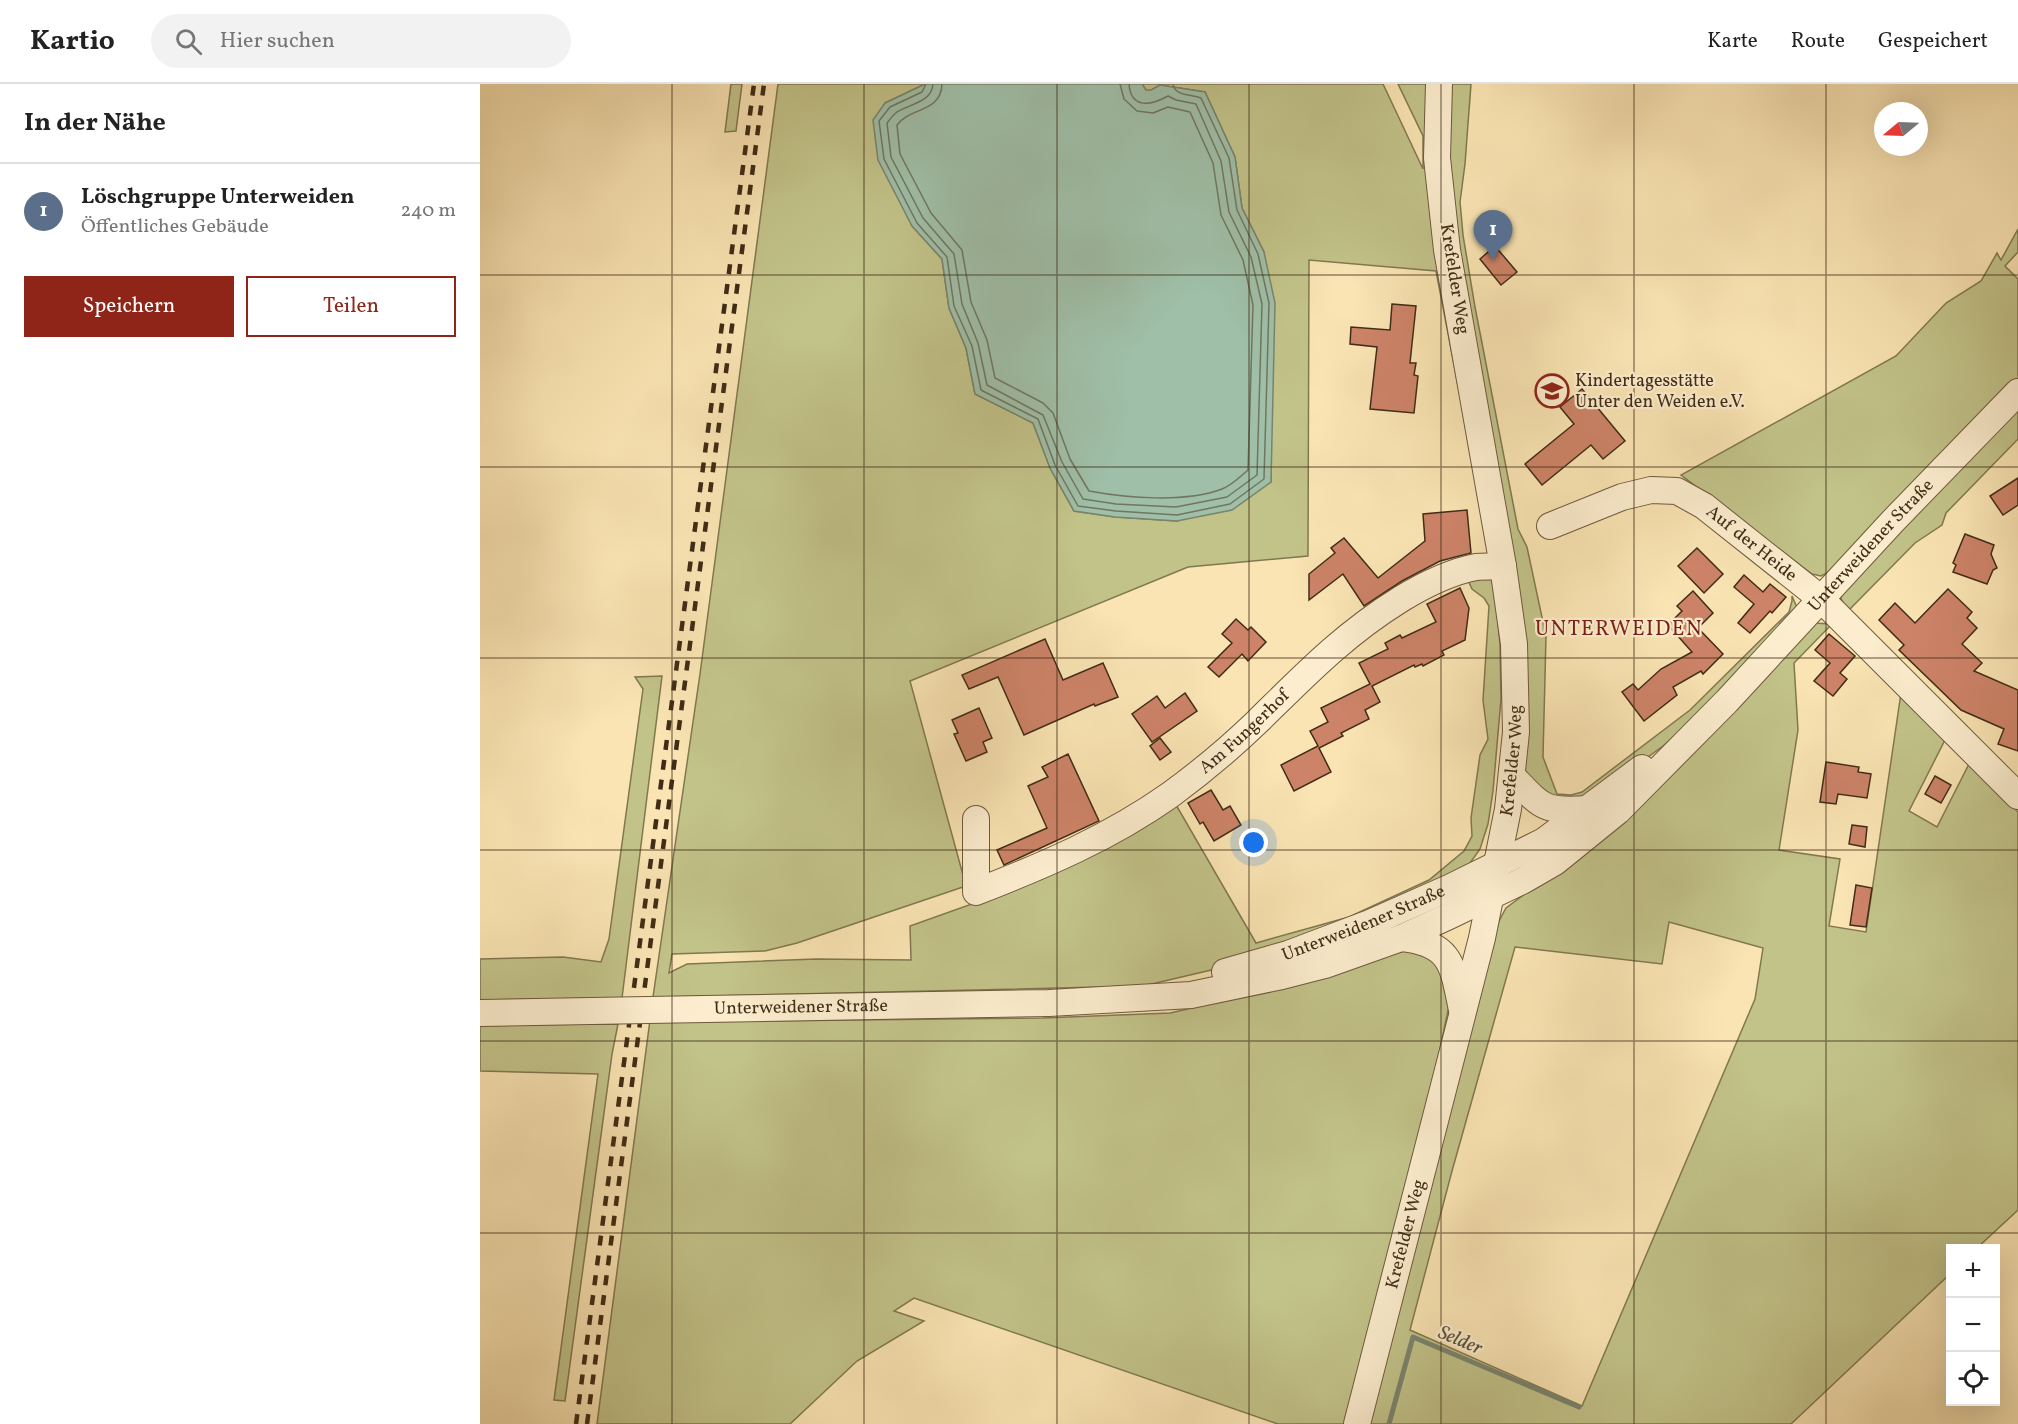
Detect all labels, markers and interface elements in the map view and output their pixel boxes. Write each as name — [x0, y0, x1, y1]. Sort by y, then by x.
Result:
search box — [151, 14, 571, 68]
text: Kartio — [30, 22, 115, 61]
icon: search — [172, 25, 205, 58]
text: Hier suchen — [220, 26, 335, 57]
text: Karte — [1707, 27, 1758, 56]
text: Route — [1791, 27, 1845, 56]
text: Gespeichert — [1878, 27, 1988, 56]
north arrow — [1874, 102, 1928, 156]
text: In der Nähe — [24, 105, 166, 141]
text: Löschgruppe Unterweiden — [81, 182, 355, 213]
text: 1 — [39, 197, 48, 225]
text: 240 m — [401, 197, 456, 225]
pin: 1 — [1474, 210, 1512, 260]
text: Öffentliches Gebäude — [81, 213, 269, 241]
street label: Krefelder Weg — [1433, 222, 1475, 336]
button: Speichern — [24, 276, 234, 337]
button: Teilen — [246, 276, 456, 337]
place label: Kindertagesstätte Unter den Weiden e.V. — [1575, 369, 1745, 415]
school or university icon: Kindertagesstätte Unter den Weiden e.V. — [1534, 373, 1570, 409]
street label: Unterweidener Straße — [1802, 473, 1940, 618]
street label: Auf der Heide — [1701, 500, 1802, 588]
district label: UNTERWEIDEN — [1535, 615, 1703, 644]
street label: Am Fungerhof — [1194, 683, 1297, 780]
street label: Krefelder Weg — [1494, 705, 1529, 819]
your location — [1239, 828, 1268, 857]
street label: Unterweidener Straße — [1278, 879, 1449, 968]
street label: Unterweidener Straße — [714, 993, 888, 1021]
street label: Krefelder Weg — [1380, 1177, 1432, 1292]
map controls — [1946, 1244, 2000, 1406]
button: + — [1946, 1244, 2000, 1298]
button: − — [1946, 1298, 2000, 1352]
water label: Selder — [1433, 1319, 1487, 1363]
button: locate — [1946, 1352, 2000, 1406]

